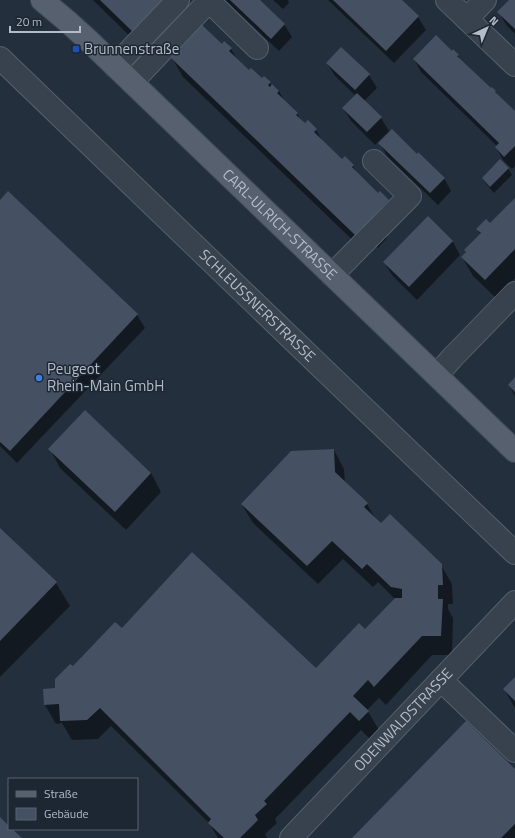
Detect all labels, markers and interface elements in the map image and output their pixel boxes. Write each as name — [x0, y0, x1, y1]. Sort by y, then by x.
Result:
scale bar — [10, 8, 80, 34]
north arrow — [467, 8, 507, 48]
text: 20 m — [16, 12, 42, 31]
text: N — [486, 12, 502, 29]
place label: Brunnenstraße — [84, 37, 179, 60]
marker: Brunnenstraße — [71, 44, 81, 54]
street label: CARL-ULRICH-STRASSE — [217, 163, 343, 285]
street label: SCHLEUSSNERSTRASSE — [194, 243, 321, 367]
place label: Peugeot Rhein-Main GmbH — [47, 357, 164, 397]
marker: Peugeot Rhein-Main GmbH — [34, 373, 44, 383]
street label: ODENWALDSTRASSE — [348, 662, 458, 776]
legend — [8, 778, 138, 830]
text: Straße — [44, 784, 78, 803]
text: Gebäude — [44, 804, 89, 823]

